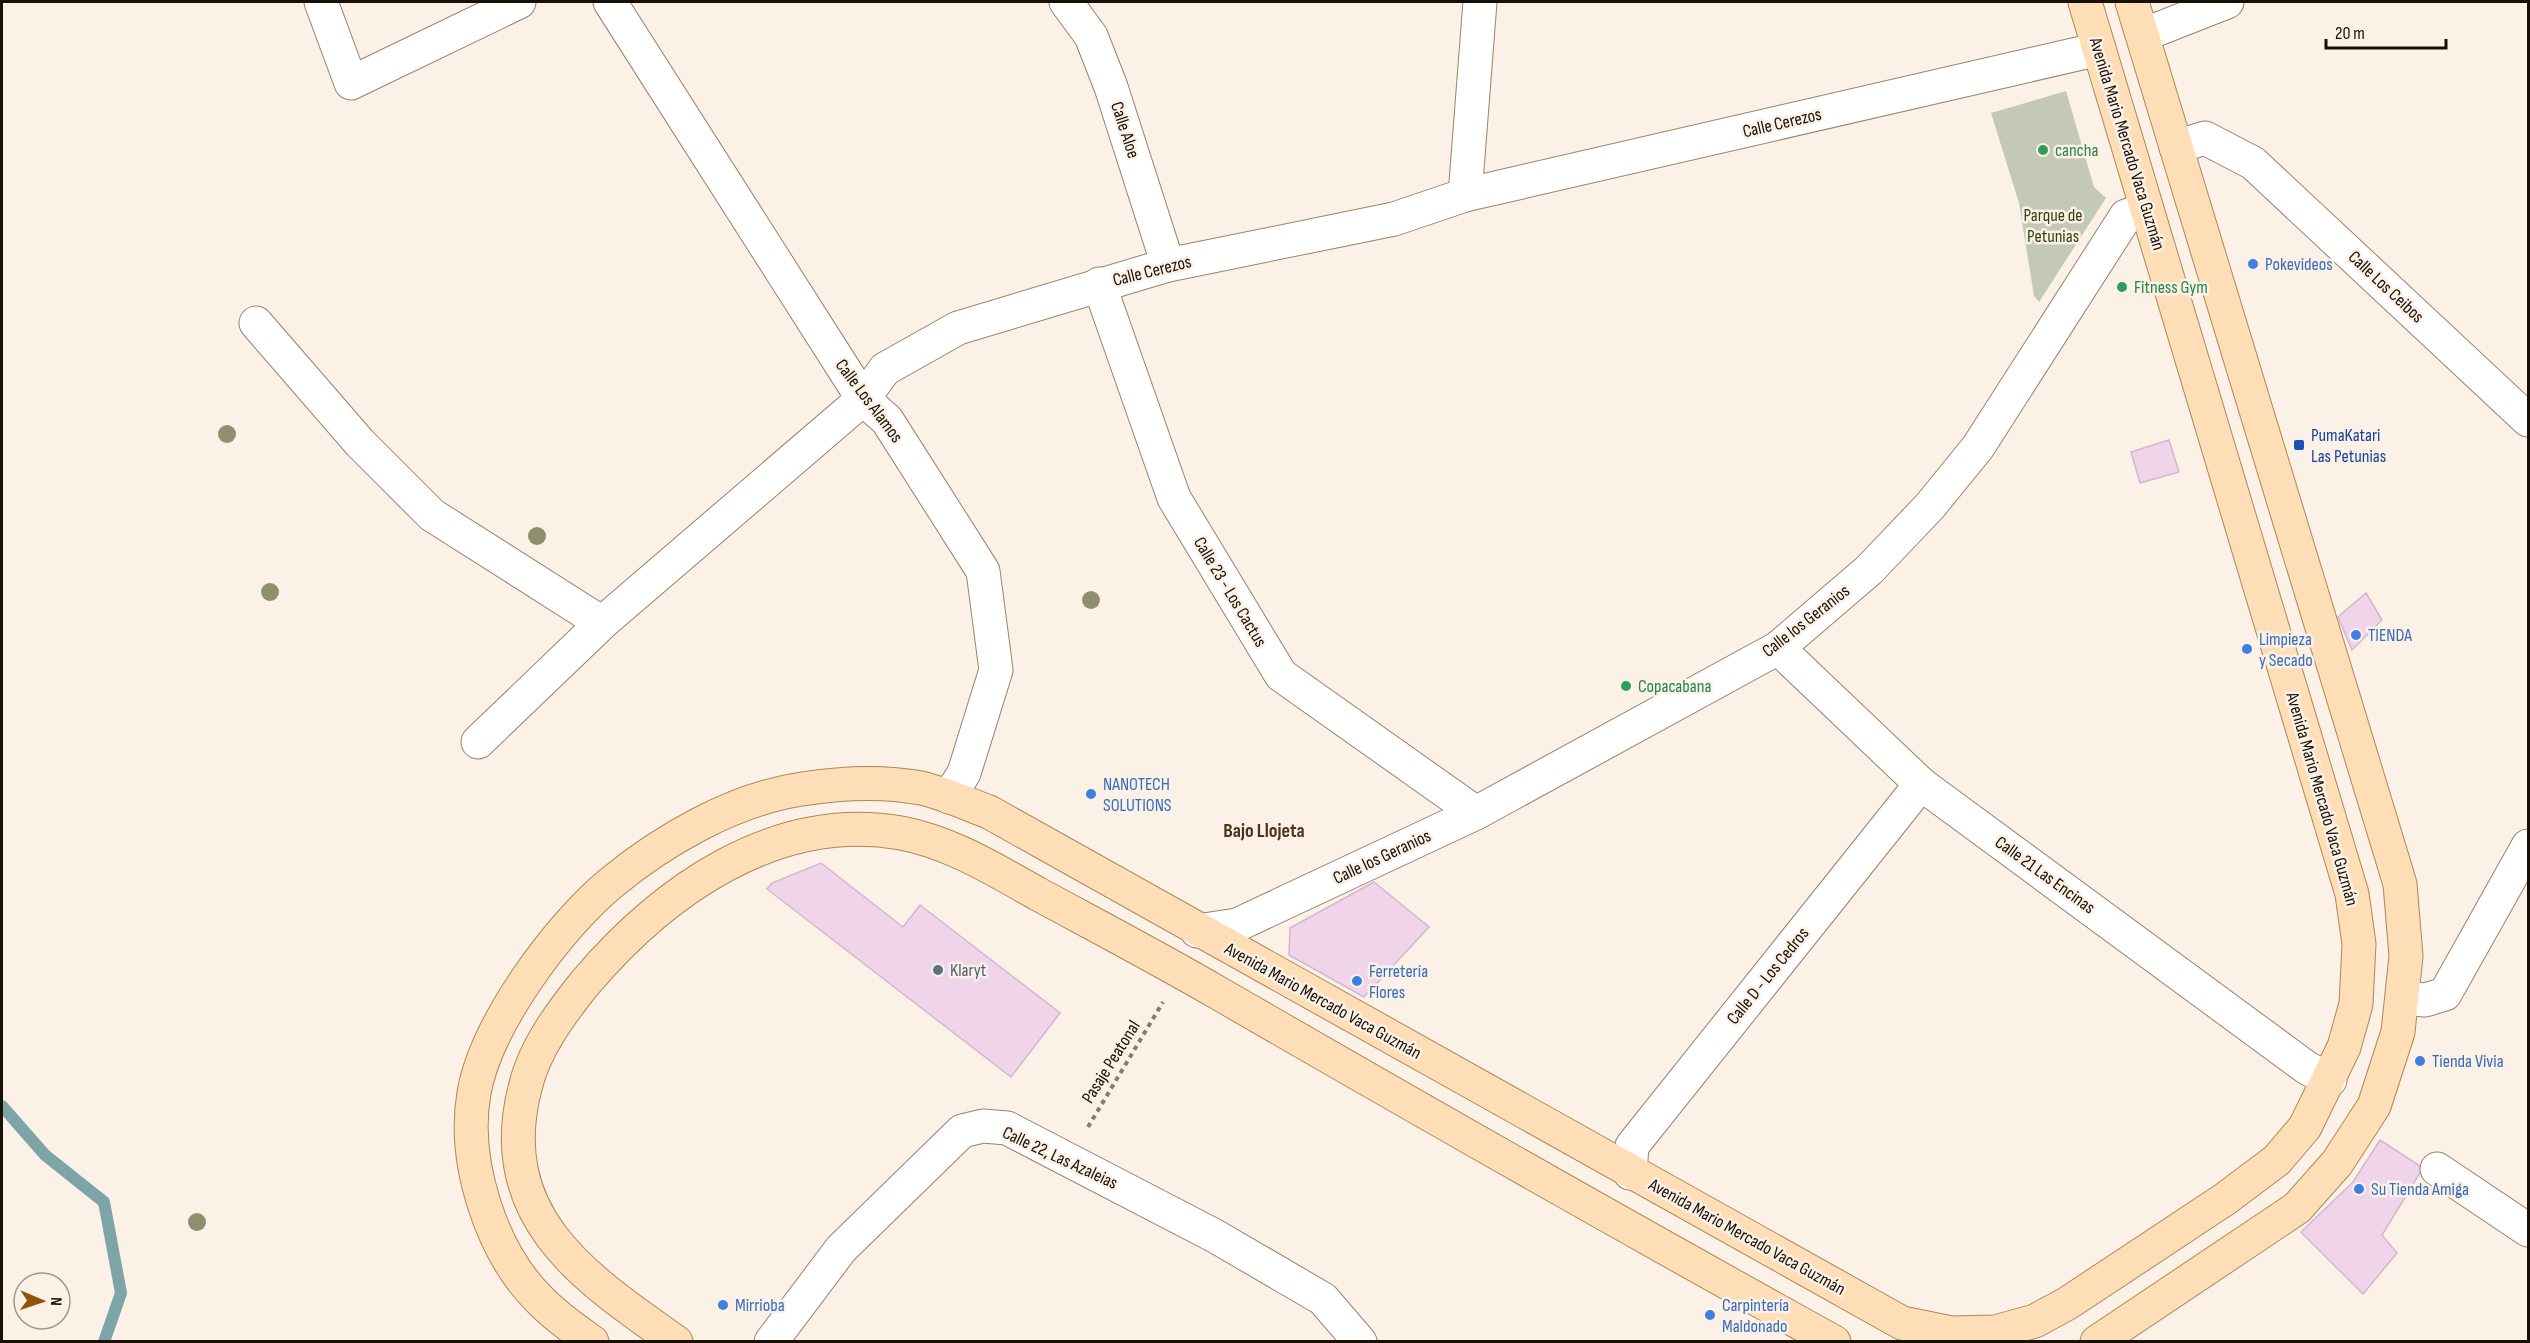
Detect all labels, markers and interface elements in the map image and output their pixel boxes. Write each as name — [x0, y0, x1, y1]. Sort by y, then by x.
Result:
scale bar — [2326, 12, 2446, 50]
text: 20 m — [2335, 23, 2365, 44]
street label: Avenida Mario Mercado Vaca Guzmán — [2084, 34, 2169, 253]
street label: Calle Aloe — [1106, 99, 1144, 161]
street label: Calle Cerezos — [1741, 104, 1823, 142]
place label: cancha — [2055, 140, 2099, 161]
marker: cancha — [2036, 143, 2050, 157]
park label: Parque de Petunias — [2023, 205, 2083, 247]
street label: Calle Los Ceibos — [2344, 247, 2428, 327]
street label: Calle Cerezos — [1111, 251, 1193, 291]
place label: Pokevideos — [2265, 254, 2333, 275]
marker: Pokevideos — [2246, 257, 2260, 271]
place label: Fitness Gym — [2134, 277, 2208, 298]
marker: Fitness Gym — [2115, 280, 2129, 294]
street label: Calle Los Alamos — [831, 355, 907, 447]
place label: PumaKatari Las Petunias — [2311, 425, 2386, 467]
marker: PumaKatari Las Petunias — [2292, 438, 2306, 452]
street label: Calle 23 - Los Cactus — [1189, 533, 1271, 651]
street label: Calle los Geranios — [1758, 580, 1854, 662]
place label: TIENDA — [2368, 625, 2412, 646]
marker: TIENDA — [2349, 628, 2363, 642]
place label: Limpieza y Secado — [2259, 629, 2313, 671]
marker: Limpieza y Secado — [2240, 642, 2254, 656]
place label: Copacabana — [1638, 676, 1711, 697]
marker: Copacabana — [1619, 679, 1633, 693]
street label: Avenida Mario Mercado Vaca Guzmán — [2281, 689, 2363, 908]
place label: NANOTECH SOLUTIONS — [1103, 774, 1172, 816]
marker: NANOTECH SOLUTIONS — [1084, 787, 1098, 801]
district label: Bajo Llojeta — [1223, 819, 1305, 843]
street label: Calle los Geranios — [1330, 825, 1434, 889]
street label: Calle 21 Las Encinas — [1991, 832, 2099, 918]
street label: Calle D - Los Cedros — [1722, 923, 1814, 1029]
street label: Avenida Mario Mercado Vaca Guzmán — [1220, 938, 1425, 1064]
place label: Klaryt — [950, 960, 987, 981]
place label: Ferretería Flores — [1369, 961, 1428, 1003]
marker: Klaryt — [931, 963, 945, 977]
marker: Ferretería Flores — [1350, 974, 1364, 988]
street label: Pasaje Peatonal — [1077, 1017, 1145, 1107]
place label: Tienda Vivia — [2432, 1051, 2504, 1072]
marker: Tienda Vivia — [2413, 1054, 2427, 1068]
street label: Calle 22, Las Azaleias — [999, 1122, 1121, 1194]
street label: Avenida Mario Mercado Vaca Guzmán — [1644, 1174, 1849, 1300]
place label: Su Tienda Amiga — [2371, 1179, 2469, 1200]
marker: Su Tienda Amiga — [2352, 1182, 2366, 1196]
north arrow — [12, 1271, 72, 1331]
place label: Mirrioba — [735, 1295, 785, 1316]
place label: Carpintería Maldonado — [1722, 1295, 1789, 1337]
text: N — [46, 1297, 65, 1306]
marker: Mirrioba — [716, 1298, 730, 1312]
marker: Carpintería Maldonado — [1703, 1308, 1717, 1322]

